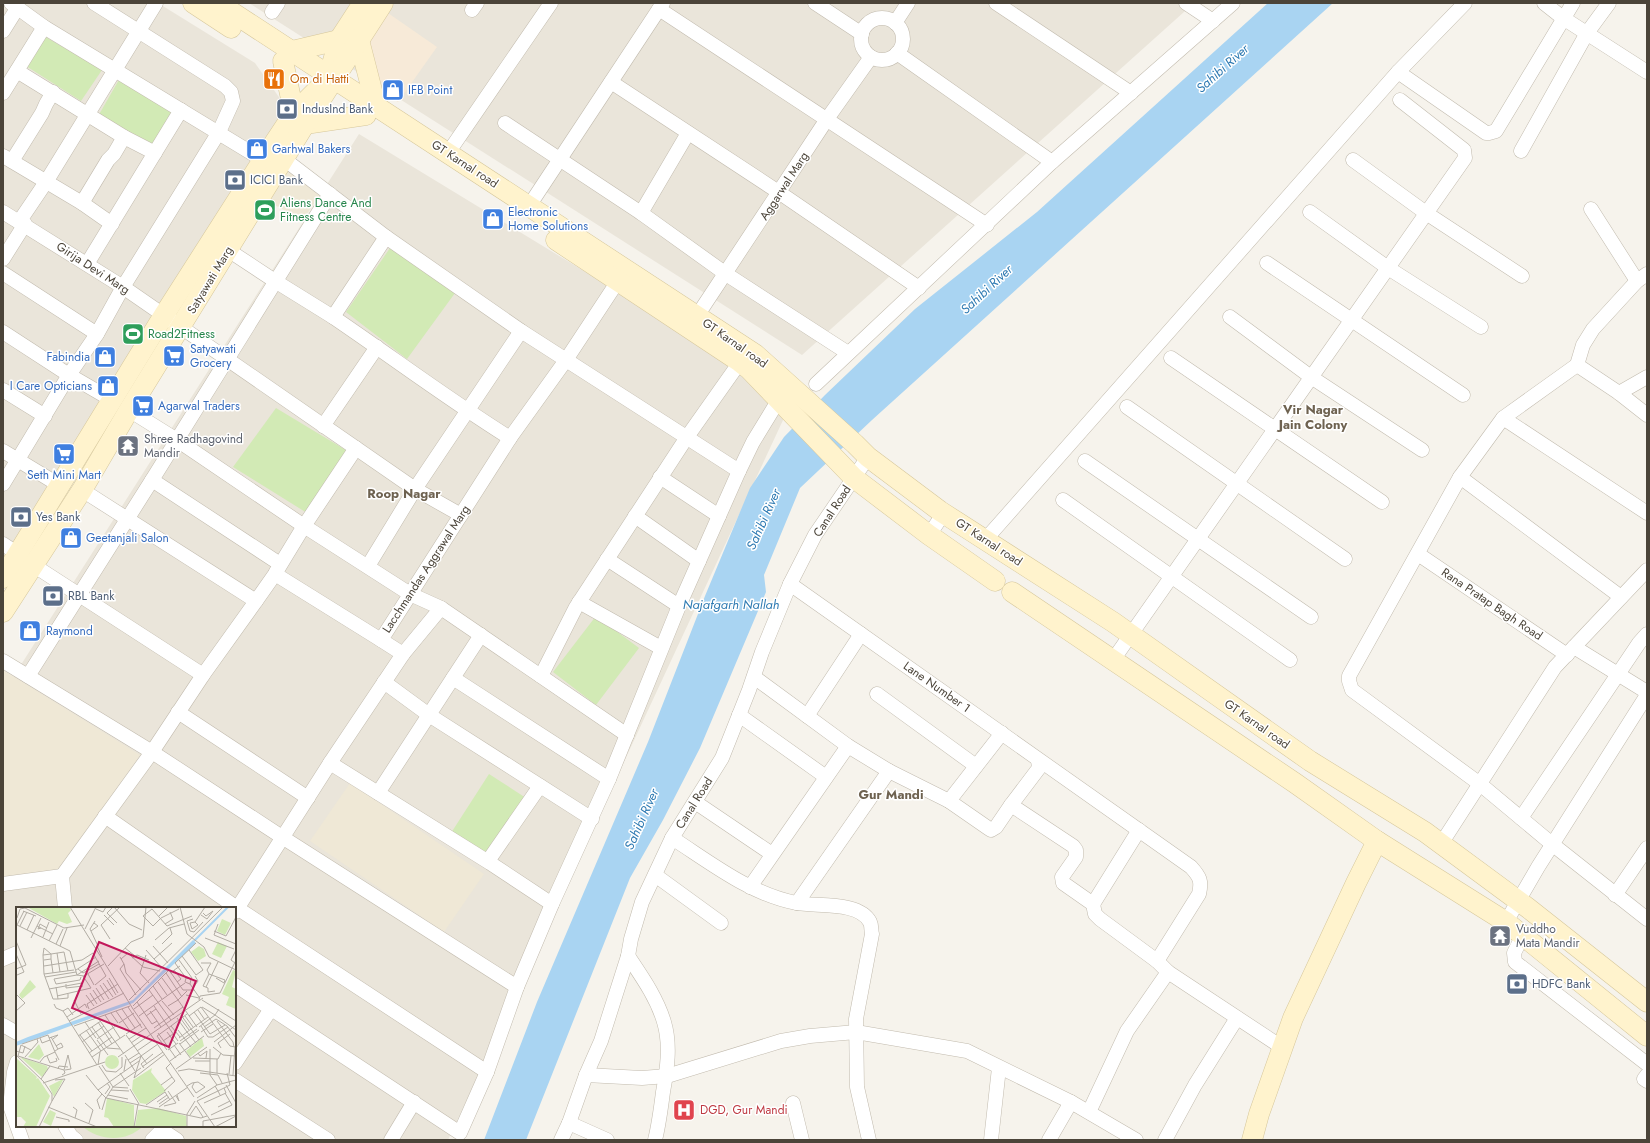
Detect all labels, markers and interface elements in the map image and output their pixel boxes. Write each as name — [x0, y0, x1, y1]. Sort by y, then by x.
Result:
water label: Sahibi River — [1192, 39, 1253, 97]
restaurant icon: Om di Hatti — [261, 66, 287, 92]
place label: Om di Hatti — [290, 70, 349, 88]
shop icon: IFB Point — [380, 77, 406, 103]
place label: IFB Point — [408, 81, 452, 99]
bank icon: IndusInd Bank — [274, 96, 300, 122]
place label: IndusInd Bank — [302, 100, 374, 118]
shop icon: Garhwal Bakers — [244, 136, 270, 162]
street label: GT Karnal road — [428, 136, 502, 192]
place label: Garhwal Bakers — [272, 140, 351, 158]
street label: Aggarwal Marg — [755, 148, 813, 224]
bank icon: ICICI Bank — [222, 167, 248, 193]
place label: ICICI Bank — [250, 171, 304, 189]
place label: Aliens Dance And Fitness Centre — [280, 194, 372, 226]
sports icon: Aliens Dance And Fitness Centre — [252, 197, 278, 223]
place label: Electronic Home Solutions — [508, 203, 588, 235]
shop icon: Electronic Home Solutions — [480, 206, 506, 232]
street label: Girija Devi Marg — [53, 237, 133, 299]
street label: Satyawati Marg — [183, 243, 237, 317]
water label: Sahibi River — [956, 260, 1017, 318]
street label: GT Karnal road — [699, 314, 771, 372]
sports icon: Road2Fitness — [120, 321, 146, 347]
place label: Road2Fitness — [148, 325, 215, 343]
place label: Satyawati Grocery — [190, 340, 236, 372]
supermarket icon: Satyawati Grocery — [161, 343, 187, 369]
shop icon: Fabindia — [92, 344, 118, 370]
place label: Fabindia — [47, 348, 90, 366]
shop icon: I Care Opticians — [95, 373, 121, 399]
place label: I Care Opticians — [10, 377, 92, 395]
supermarket icon: Agarwal Traders — [130, 393, 156, 419]
place label: Agarwal Traders — [158, 397, 240, 415]
district label: Vir Nagar Jain Colony — [1276, 400, 1347, 434]
place label: Shree Radhagovind Mandir — [144, 430, 243, 462]
temple icon: Shree Radhagovind Mandir — [115, 433, 141, 459]
supermarket icon: Seth Mini Mart — [51, 441, 77, 467]
place label: Seth Mini Mart — [27, 466, 101, 484]
street label: Canal Road — [809, 482, 855, 540]
district label: Roop Nagar — [367, 484, 441, 503]
water label: Sahibi River — [742, 485, 786, 553]
street label: Lacchmandas Aggrawal Marg — [378, 501, 474, 637]
bank icon: Yes Bank — [8, 504, 34, 530]
place label: Yes Bank — [36, 508, 81, 526]
street label: GT Karnal road — [952, 514, 1026, 570]
shop icon: Geetanjali Salon — [58, 525, 84, 551]
place label: Geetanjali Salon — [86, 529, 169, 547]
street label: Rana Pratap Bagh Road — [1438, 563, 1546, 645]
bank icon: RBL Bank — [40, 583, 66, 609]
place label: RBL Bank — [68, 587, 115, 605]
water label: Najafgarh Nallah — [683, 595, 780, 614]
shop icon: Raymond — [17, 618, 43, 644]
place label: Raymond — [46, 622, 93, 640]
street label: Lane Number 1 — [900, 657, 974, 717]
street label: GT Karnal road — [1221, 695, 1293, 753]
street label: Canal Road — [671, 774, 717, 832]
water label: Sahibi River — [620, 785, 664, 853]
district label: Gur Mandi — [859, 785, 923, 804]
inset map — [16, 907, 236, 1127]
place label: Vuddho Mata Mandir — [1516, 920, 1580, 952]
temple icon: Vuddho Mata Mandir — [1487, 923, 1513, 949]
bank icon: HDFC Bank — [1504, 971, 1530, 997]
place label: HDFC Bank — [1532, 975, 1591, 993]
hospital icon: DGD, Gur Mandi — [671, 1097, 697, 1123]
place label: DGD, Gur Mandi — [700, 1101, 788, 1119]

